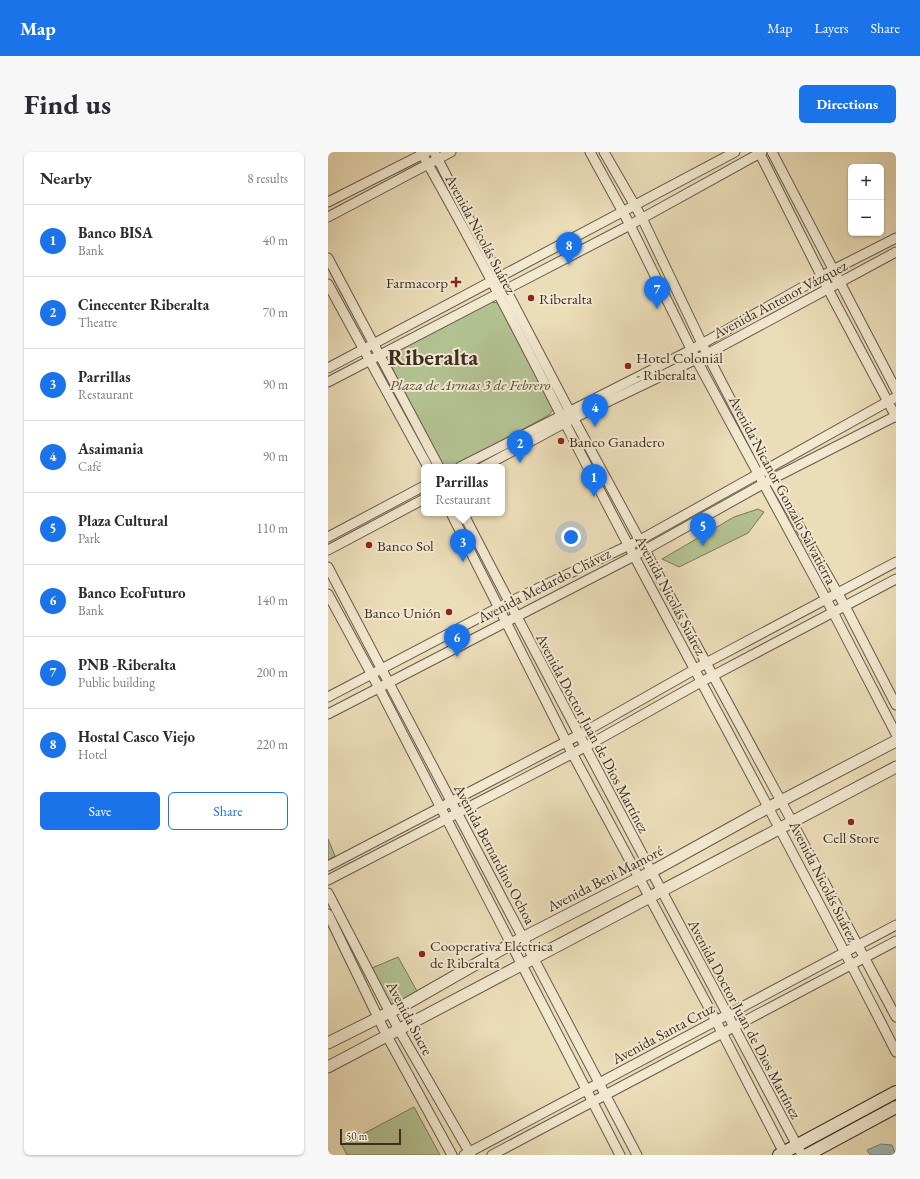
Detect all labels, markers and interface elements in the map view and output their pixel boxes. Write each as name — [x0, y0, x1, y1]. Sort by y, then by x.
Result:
text: Map — [20, 16, 56, 41]
text: Map — [767, 19, 792, 37]
text: Layers — [814, 19, 849, 37]
text: Share — [871, 19, 900, 37]
button: Directions — [799, 85, 896, 123]
text: Find us — [24, 86, 111, 122]
map controls — [848, 164, 884, 236]
button: + — [848, 164, 884, 200]
text: Nearby — [40, 167, 92, 189]
text: 8 results — [247, 170, 288, 187]
street label: Avenida Nicolás Suárez — [441, 170, 521, 297]
button: − — [848, 200, 884, 236]
text: Banco BISA — [78, 223, 153, 242]
text: 1 — [50, 232, 56, 249]
text: 40 m — [263, 232, 288, 249]
pin: 8 — [556, 232, 582, 265]
text: Bank — [78, 242, 104, 259]
street label: Avenida Antenor Vázquez — [709, 255, 851, 343]
place label: Farmacorp — [386, 273, 448, 292]
pin: 7 — [644, 276, 670, 309]
marker: Farmacorp — [451, 277, 461, 287]
place label: Riberalta — [539, 289, 592, 308]
marker: Riberalta — [526, 293, 536, 303]
text: Cinecenter Riberalta — [78, 295, 209, 314]
text: 2 — [50, 304, 56, 321]
text: 70 m — [263, 304, 288, 321]
text: Theatre — [78, 314, 117, 331]
district label: Riberalta — [388, 342, 479, 372]
place label: Hotel Colonial - Riberalta — [636, 348, 723, 384]
marker: Hotel Colonial - Riberalta — [623, 361, 633, 371]
text: Parrillas — [78, 367, 131, 386]
park label: Plaza de Armas 3 de Febrero — [389, 375, 551, 394]
text: 3 — [50, 376, 56, 393]
text: 90 m — [263, 376, 288, 393]
text: Restaurant — [78, 386, 133, 403]
street label: Avenida Nicanor Gonzalo Salvatierra — [725, 391, 841, 588]
pin: 4 — [582, 394, 608, 427]
pin: 2 — [507, 430, 533, 463]
place label: Banco Ganadero — [569, 432, 665, 451]
marker: Banco Ganadero — [556, 436, 566, 446]
text: Asaimania — [78, 439, 143, 458]
text: 4 — [50, 448, 56, 465]
text: 90 m — [263, 448, 288, 465]
text: Café — [78, 458, 101, 475]
popup — [421, 464, 505, 516]
pin: 1 — [581, 464, 607, 497]
text: Parrillas — [435, 472, 488, 491]
text: Restaurant — [435, 491, 491, 508]
text: Plaza Cultural — [78, 511, 168, 530]
pin: 5 — [690, 513, 716, 546]
text: 5 — [50, 520, 56, 537]
text: 110 m — [257, 520, 288, 537]
your location — [561, 527, 581, 547]
pin: 3 — [450, 529, 476, 562]
text: Park — [78, 530, 100, 547]
street label: Avenida Nicolás Suárez — [631, 531, 711, 658]
place label: Banco Sol — [377, 536, 434, 555]
marker: Banco Sol — [364, 540, 374, 550]
street label: Avenida Medardo Chávez — [473, 543, 614, 627]
text: Banco EcoFuturo — [78, 583, 186, 602]
text: 6 — [50, 592, 56, 609]
text: 140 m — [257, 592, 288, 609]
text: Bank — [78, 602, 104, 619]
place label: Banco Unión — [364, 603, 441, 622]
marker: Banco Unión — [444, 607, 454, 617]
pin: 6 — [444, 624, 470, 657]
street label: Avenida Doctor Juan de Dios Martínez — [532, 629, 654, 836]
text: PNB -Riberalta — [78, 655, 176, 674]
text: 7 — [50, 664, 56, 681]
text: 200 m — [257, 664, 288, 681]
text: Public building — [78, 674, 155, 691]
text: Hostal Casco Viejo — [78, 727, 195, 746]
text: 8 — [50, 736, 56, 753]
text: 220 m — [257, 736, 288, 753]
text: Hotel — [78, 746, 107, 763]
street label: Avenida Bernardino Ochoa — [449, 780, 540, 927]
button: Save — [40, 792, 160, 830]
button: Share — [168, 792, 288, 830]
street label: Avenida Nicolás Suárez — [785, 817, 863, 945]
marker: Cell Store — [846, 817, 856, 827]
place label: Cell Store — [823, 828, 879, 847]
street label: Avenida Beni Mamoré — [543, 840, 666, 916]
street label: Avenida Doctor Juan de Dios Martínez — [684, 915, 806, 1122]
place label: Cooperativa Eléctrica de Riberalta — [430, 936, 553, 972]
marker: Cooperativa Eléctrica de Riberalta — [417, 949, 427, 959]
street label: Avenida Sucre — [382, 977, 438, 1058]
street label: Avenida Santa Cruz — [608, 998, 718, 1068]
scale bar — [340, 1127, 401, 1146]
text: 50 m — [346, 1129, 367, 1143]

